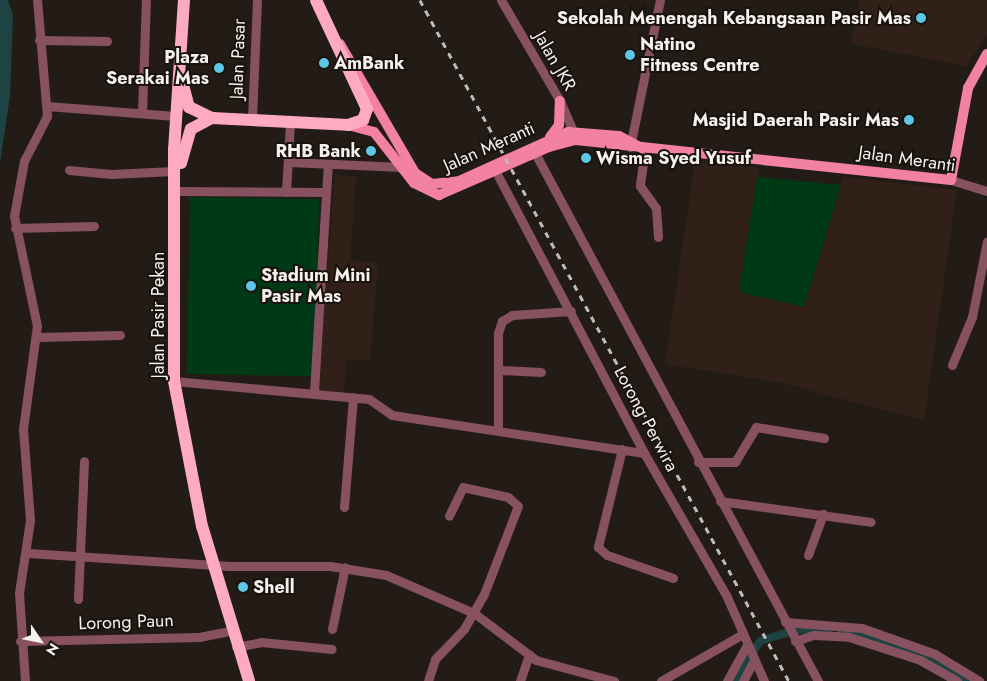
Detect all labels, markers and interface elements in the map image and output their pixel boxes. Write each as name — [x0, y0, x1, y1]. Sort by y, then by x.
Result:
place label: Sekolah Menengah Kebangsaan Pasir Mas — [557, 7, 911, 29]
marker: Sekolah Menengah Kebangsaan Pasir Mas — [915, 12, 927, 24]
street label: Jalan Pasar — [226, 18, 250, 100]
street label: Jalan JKR — [529, 27, 581, 95]
place label: Natino Fitness Centre — [640, 34, 760, 76]
place label: Plaza Serakai Mas — [106, 47, 209, 90]
marker: Natino Fitness Centre — [624, 49, 636, 61]
place label: AmBank — [334, 52, 404, 74]
marker: AmBank — [318, 57, 330, 69]
marker: Plaza Serakai Mas — [213, 62, 225, 74]
place label: Masjid Daerah Pasir Mas — [692, 109, 899, 131]
marker: Masjid Daerah Pasir Mas — [903, 114, 915, 126]
street label: Jalan Meranti — [440, 117, 538, 177]
place label: RHB Bank — [275, 140, 361, 162]
street label: Jalan Meranti — [857, 142, 957, 176]
marker: RHB Bank — [365, 145, 377, 157]
place label: Wisma Syed Yusuf — [596, 147, 751, 169]
marker: Wisma Syed Yusuf — [580, 152, 592, 164]
street label: Jalan Pasir Pekan — [147, 252, 169, 378]
place label: Stadium Mini Pasir Mas — [261, 265, 371, 308]
marker: Stadium Mini Pasir Mas — [245, 280, 257, 292]
street label: Lorong Perwira — [609, 363, 683, 475]
place label: Shell — [253, 576, 295, 598]
marker: Shell — [237, 581, 249, 593]
street label: Lorong Paun — [78, 610, 174, 634]
north arrow — [15, 616, 65, 666]
text: N — [41, 639, 64, 660]

